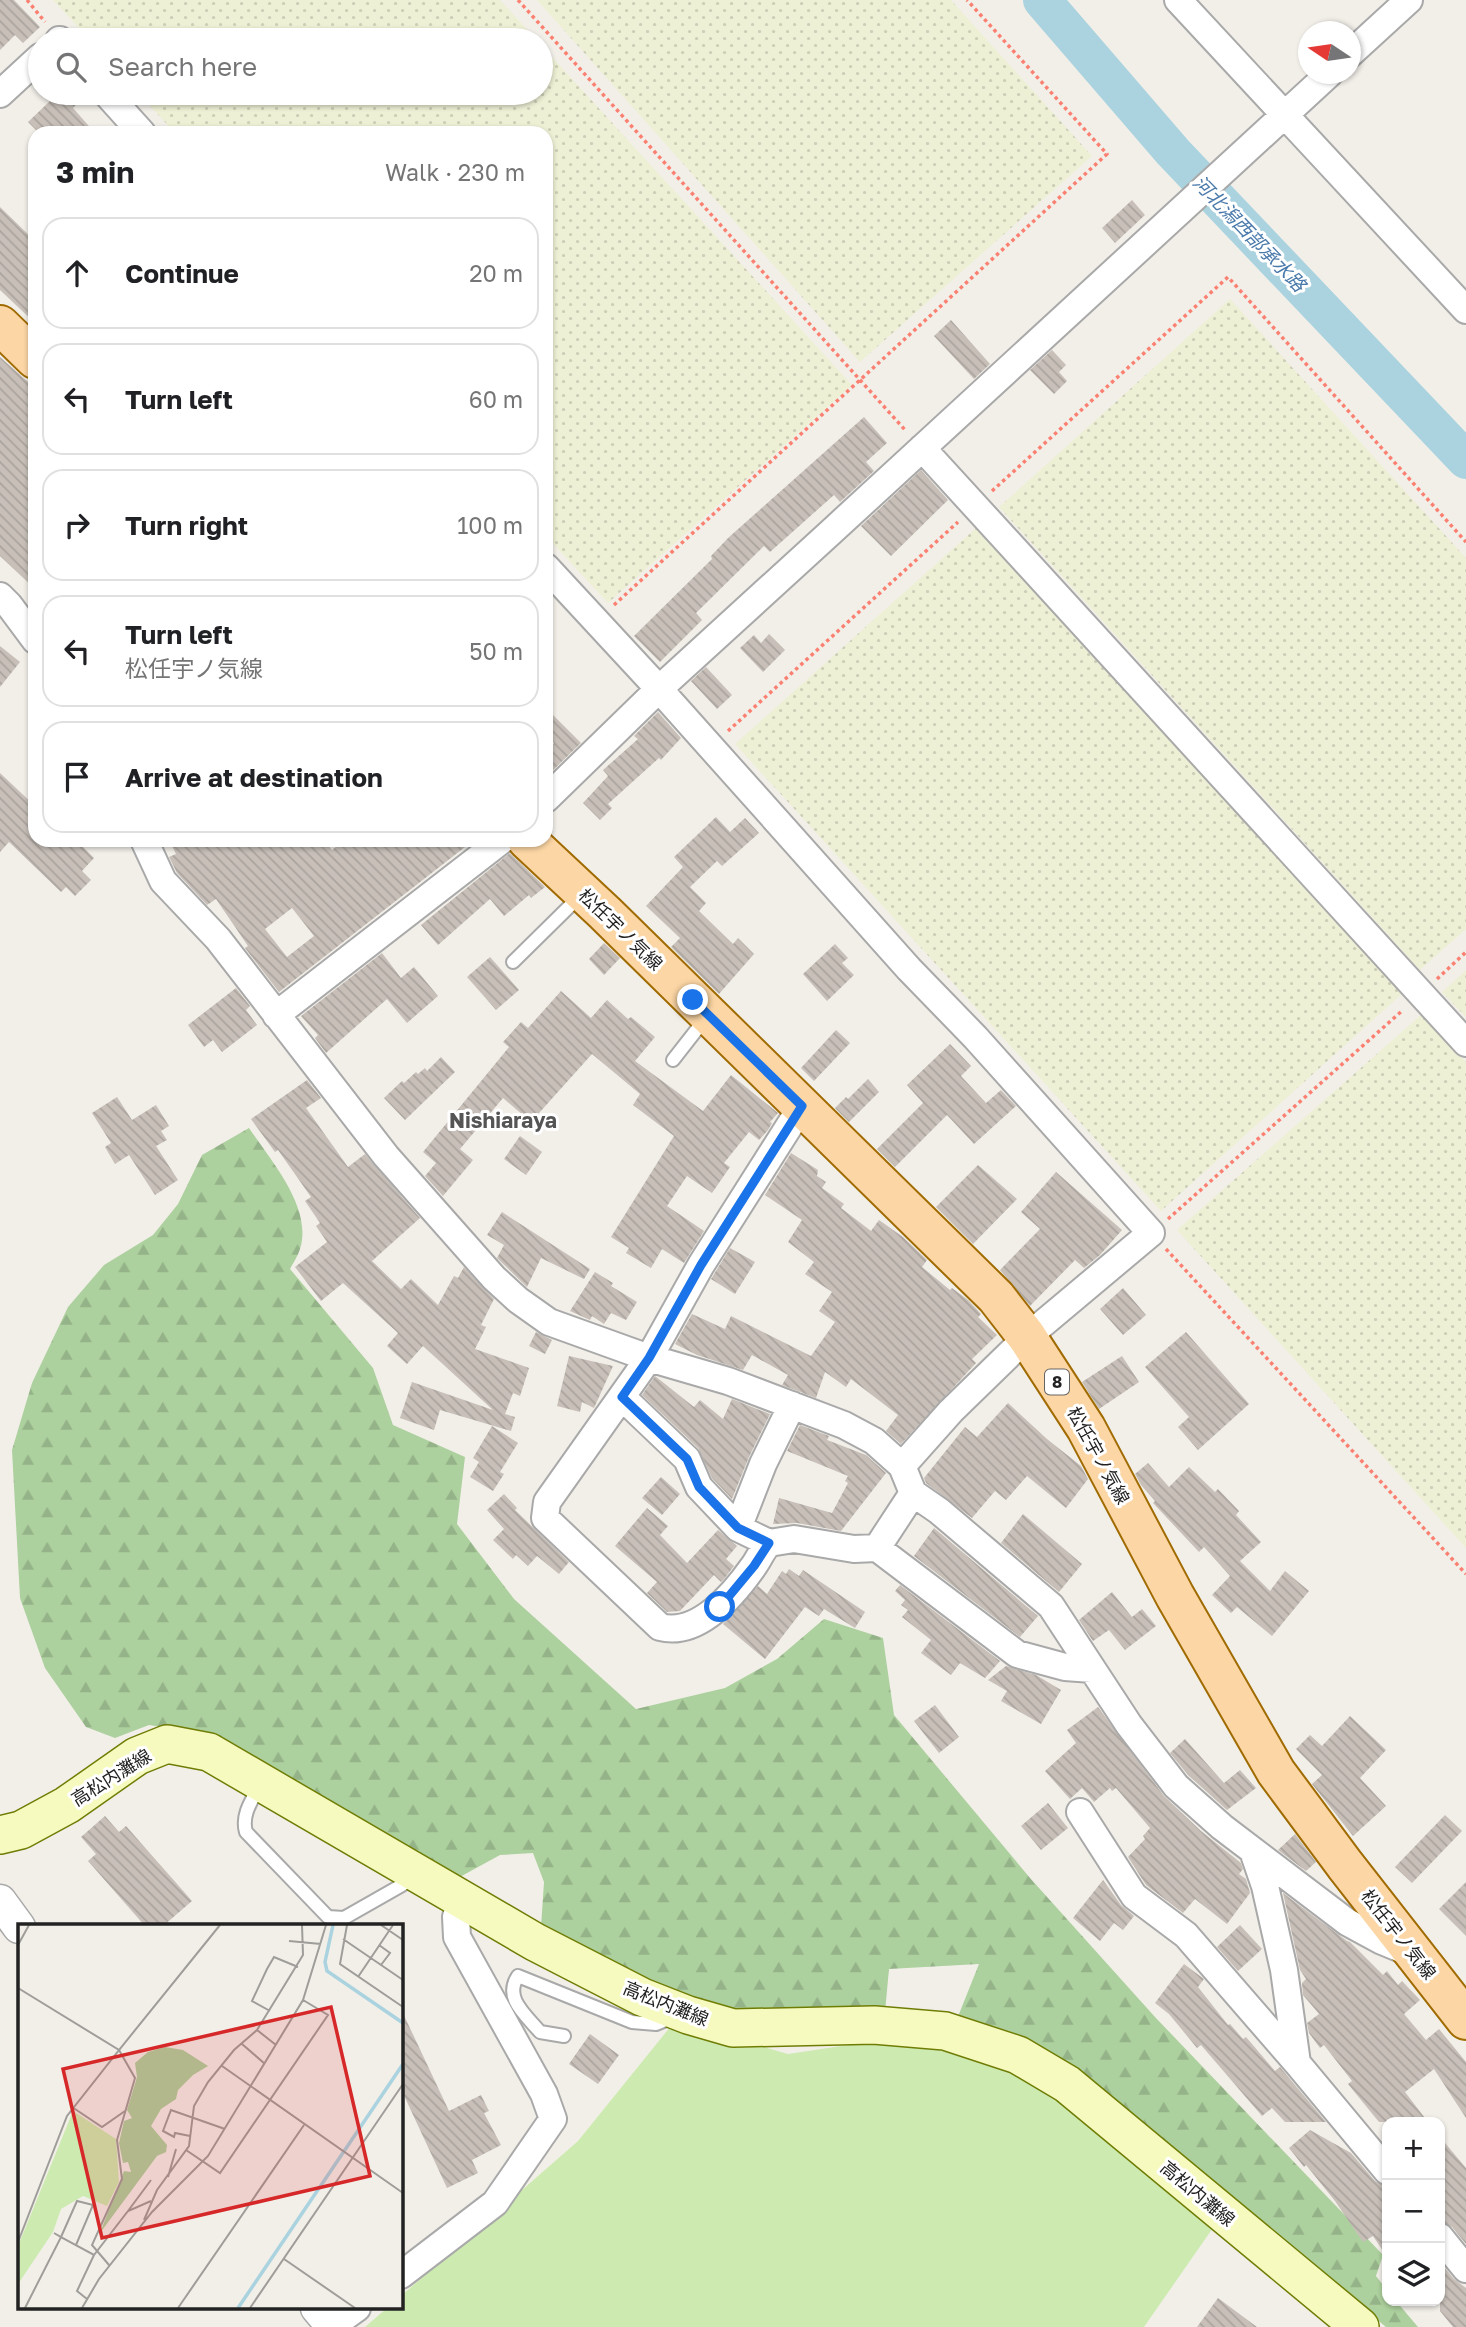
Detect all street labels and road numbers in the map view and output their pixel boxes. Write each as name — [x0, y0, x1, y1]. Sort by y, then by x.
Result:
street label: 松任宇ノ気線 — [575, 884, 667, 974]
road number: 8 — [1045, 1370, 1069, 1394]
street label: 松任宇ノ気線 — [1063, 1402, 1135, 1508]
street label: 高松内灘線 — [67, 1744, 155, 1810]
street label: 松任宇ノ気線 — [1357, 1885, 1441, 1983]
street label: 高松内灘線 — [620, 1976, 712, 2030]
street label: 高松内灘線 — [1156, 2156, 1240, 2230]

